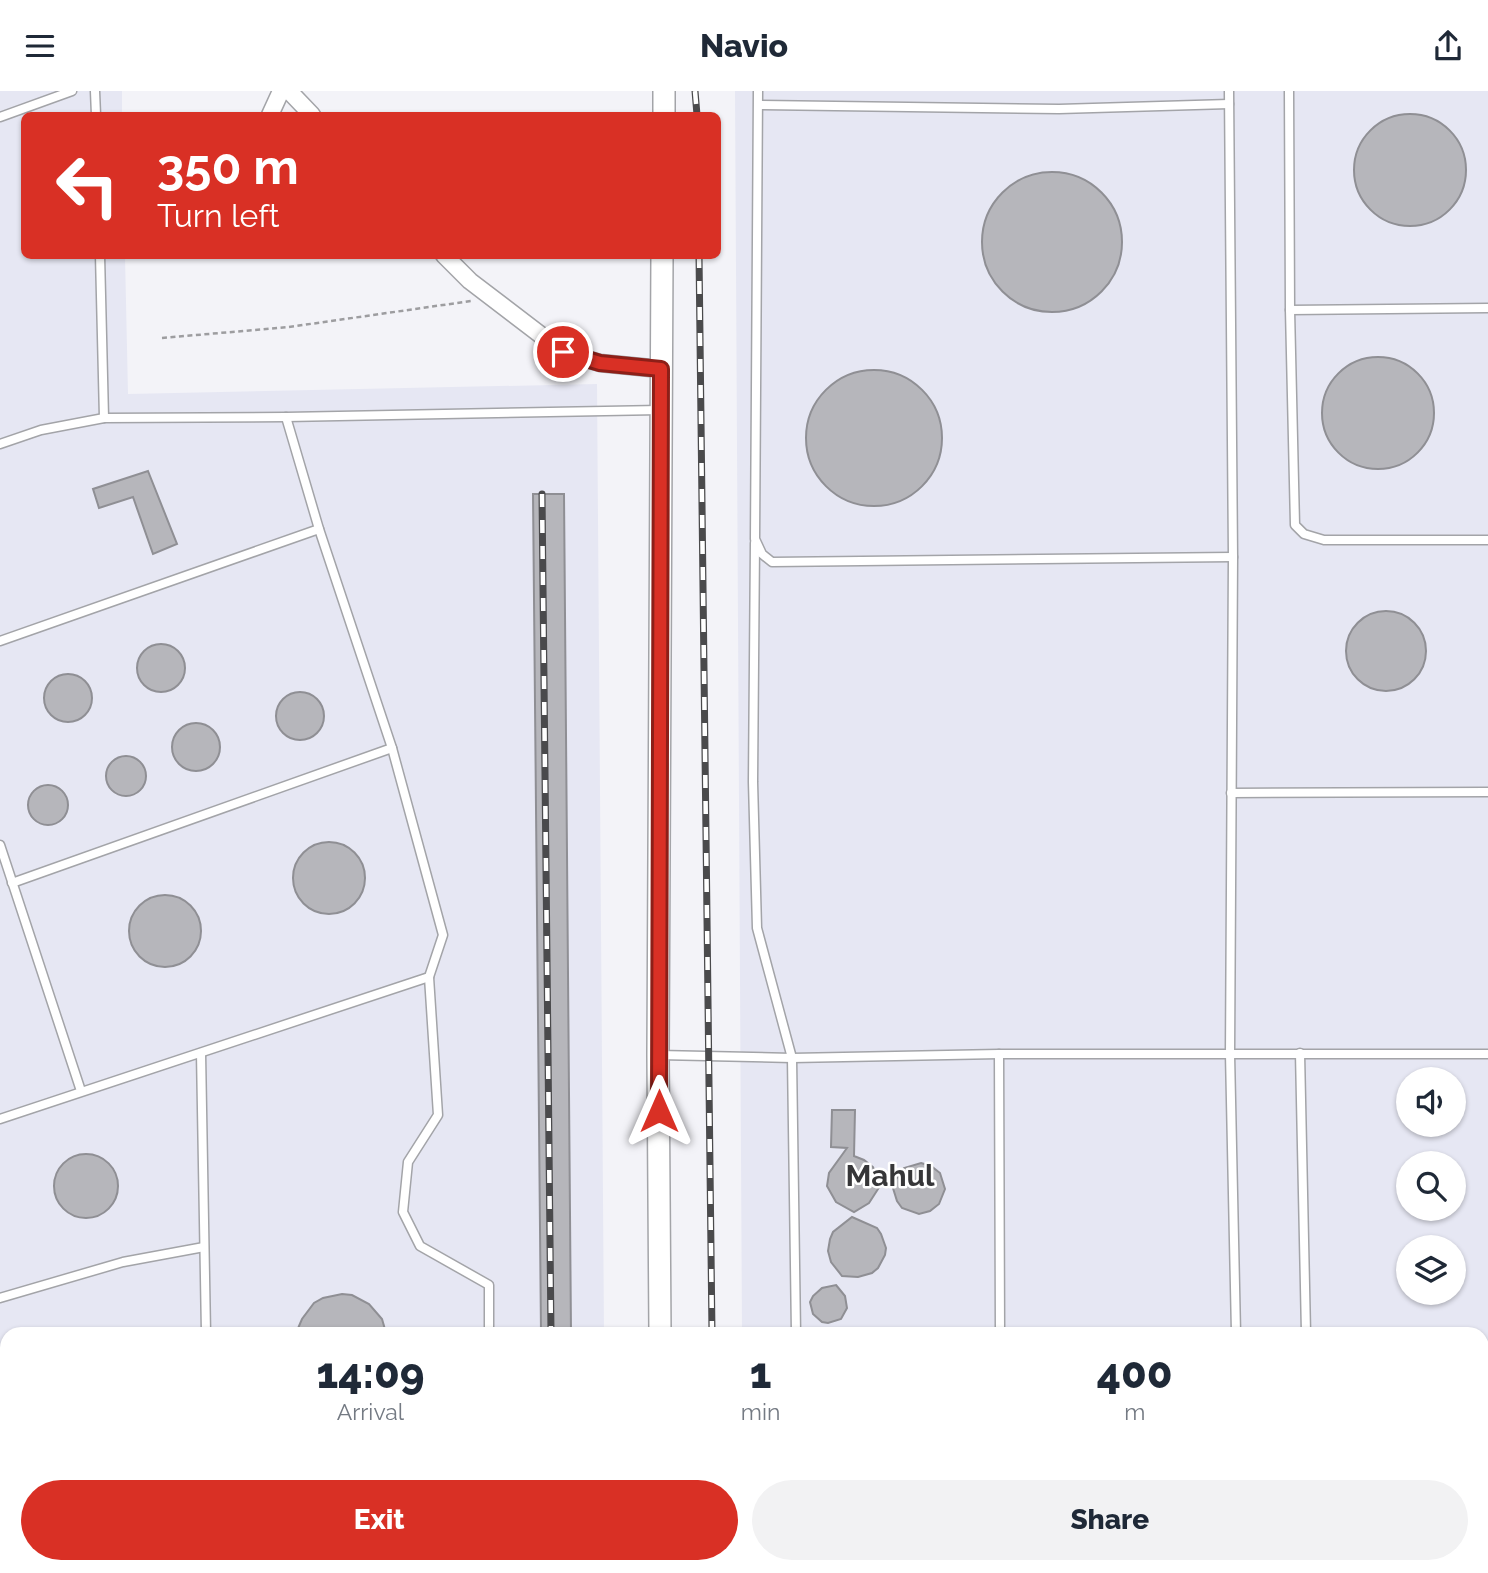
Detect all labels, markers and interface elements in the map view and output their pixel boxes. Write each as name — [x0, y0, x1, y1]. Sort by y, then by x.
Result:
icon: menu — [21, 27, 59, 65]
text: Navio — [700, 27, 788, 64]
icon: share — [1429, 27, 1467, 65]
text: 350 m — [157, 138, 299, 195]
icon: left — [42, 140, 133, 231]
text: Turn left — [157, 197, 279, 234]
pin — [533, 322, 593, 382]
icon: arrive — [544, 333, 582, 371]
map controls — [1396, 1067, 1466, 1305]
button: sound — [1396, 1067, 1466, 1137]
position arrow — [622, 1074, 696, 1148]
button: search — [1396, 1151, 1466, 1221]
district label: Mahul — [845, 1158, 935, 1193]
button: layers — [1396, 1235, 1466, 1305]
text: 14:09 — [316, 1349, 424, 1398]
text: 1 — [750, 1349, 771, 1398]
text: 400 — [1097, 1349, 1173, 1398]
text: Arrival — [337, 1398, 404, 1425]
text: min — [741, 1398, 780, 1425]
text: m — [1124, 1398, 1145, 1425]
button: Exit — [21, 1480, 738, 1560]
button: Share — [752, 1480, 1468, 1560]

